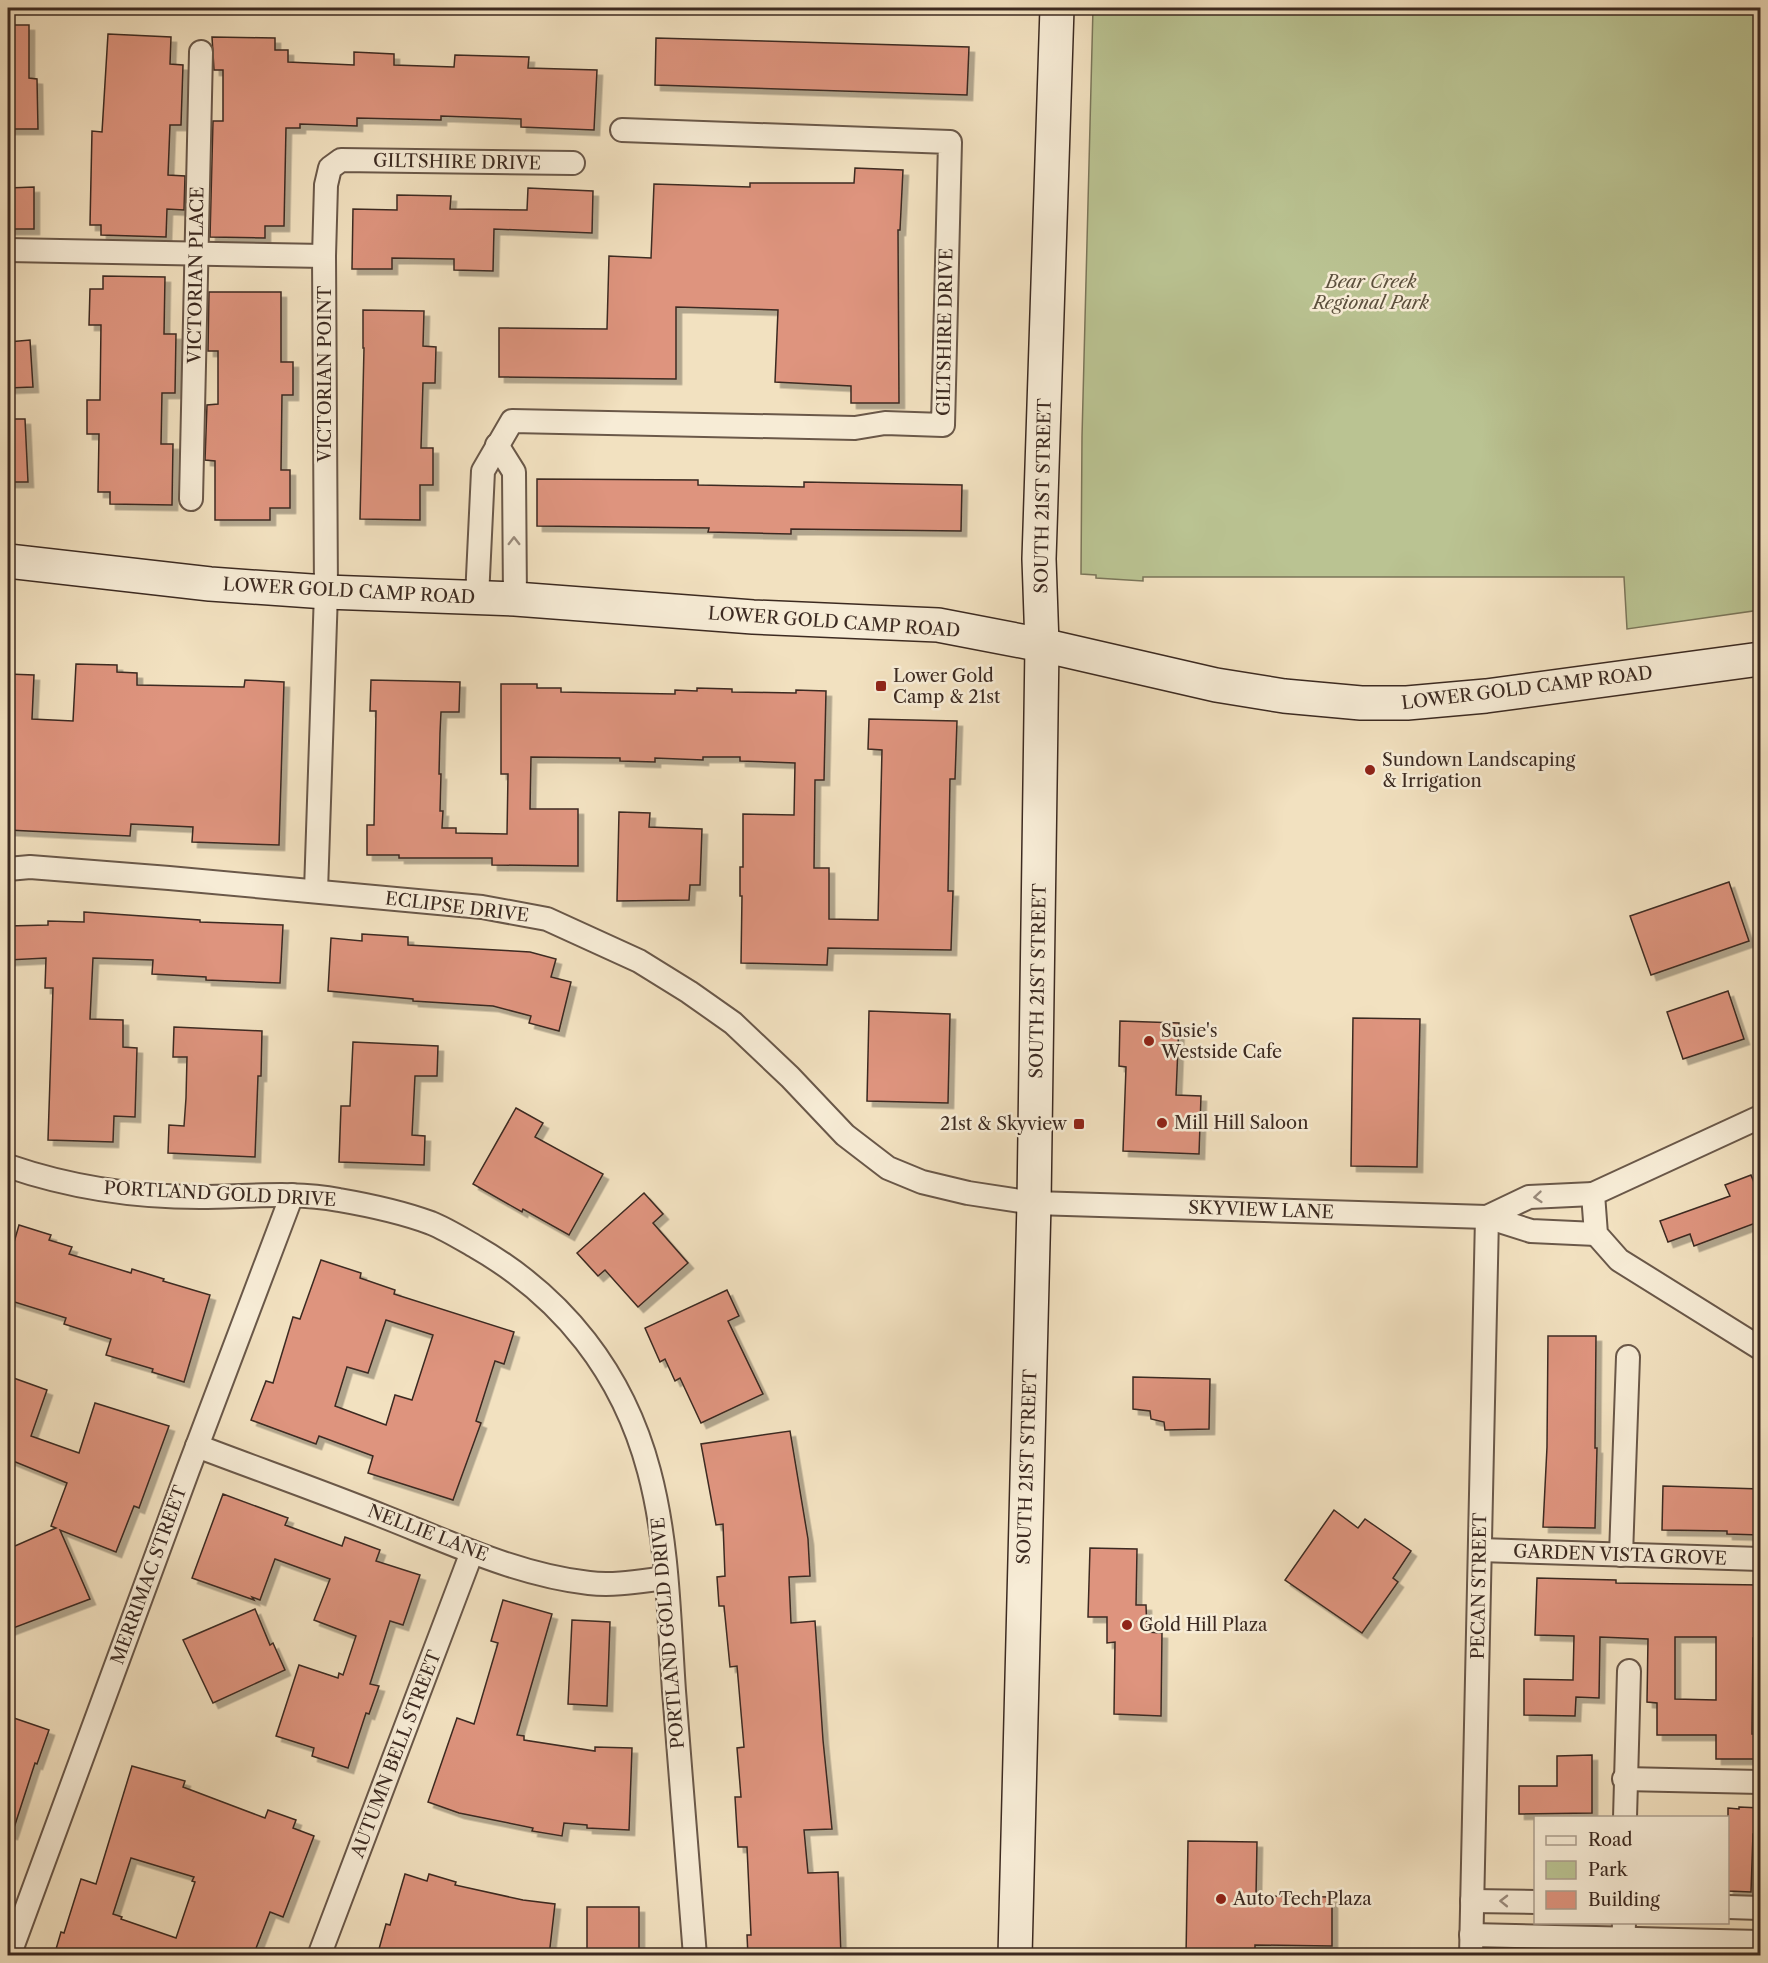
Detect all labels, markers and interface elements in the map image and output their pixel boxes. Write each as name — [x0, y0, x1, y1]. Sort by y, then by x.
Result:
street label: GILTSHIRE DRIVE — [373, 150, 541, 174]
street label: VICTORIAN PLACE — [183, 186, 209, 365]
street label: GILTSHIRE DRIVE — [933, 248, 957, 416]
park label: Bear Creek Regional Park — [1311, 271, 1430, 314]
street label: VICTORIAN POINT — [314, 285, 336, 463]
street label: SOUTH 21ST STREET — [1030, 398, 1056, 594]
one-way arrow — [508, 536, 520, 545]
street label: LOWER GOLD CAMP ROAD — [222, 573, 476, 609]
street label: LOWER GOLD CAMP ROAD — [707, 602, 961, 642]
street label: LOWER GOLD CAMP ROAD — [1400, 662, 1654, 714]
place label: Lower Gold Camp & 21st — [893, 665, 1001, 708]
marker: Lower Gold Camp & 21st — [874, 679, 888, 693]
place label: Sundown Landscaping & Irrigation — [1382, 749, 1576, 792]
marker: Sundown Landscaping & Irrigation — [1363, 763, 1377, 777]
street label: SOUTH 21ST STREET — [1025, 883, 1051, 1079]
street label: ECLIPSE DRIVE — [384, 887, 530, 927]
place label: Susie's Westside Cafe — [1160, 1020, 1282, 1063]
marker: Susie's Westside Cafe — [1142, 1034, 1156, 1048]
place label: Mill Hill Saloon — [1174, 1112, 1308, 1134]
place label: 21st & Skyview — [940, 1113, 1068, 1135]
marker: Mill Hill Saloon — [1155, 1116, 1169, 1130]
marker: 21st & Skyview — [1072, 1117, 1086, 1131]
street label: PORTLAND GOLD DRIVE — [103, 1177, 337, 1211]
one-way arrow — [1534, 1190, 1543, 1203]
street label: SKYVIEW LANE — [1188, 1196, 1334, 1224]
street label: SOUTH 21ST STREET — [1013, 1368, 1041, 1565]
street label: MERRIMAC STREET — [106, 1482, 192, 1668]
street label: NELLIE LANE — [365, 1500, 491, 1566]
street label: PECAN STREET — [1467, 1512, 1491, 1660]
street label: PORTLAND GOLD DRIVE — [647, 1516, 689, 1750]
street label: GARDEN VISTA GROVE — [1513, 1540, 1727, 1570]
place label: Gold Hill Plaza — [1139, 1614, 1268, 1636]
marker: Gold Hill Plaza — [1120, 1618, 1134, 1632]
street label: AUTUMN BELL STREET — [346, 1647, 446, 1862]
legend — [1534, 1816, 1729, 1924]
text: Road — [1588, 1829, 1633, 1851]
text: Park — [1588, 1859, 1629, 1881]
place label: Auto Tech Plaza — [1232, 1888, 1372, 1910]
text: Building — [1588, 1889, 1660, 1911]
marker: Auto Tech Plaza — [1214, 1892, 1228, 1906]
one-way arrow — [1499, 1895, 1508, 1908]

